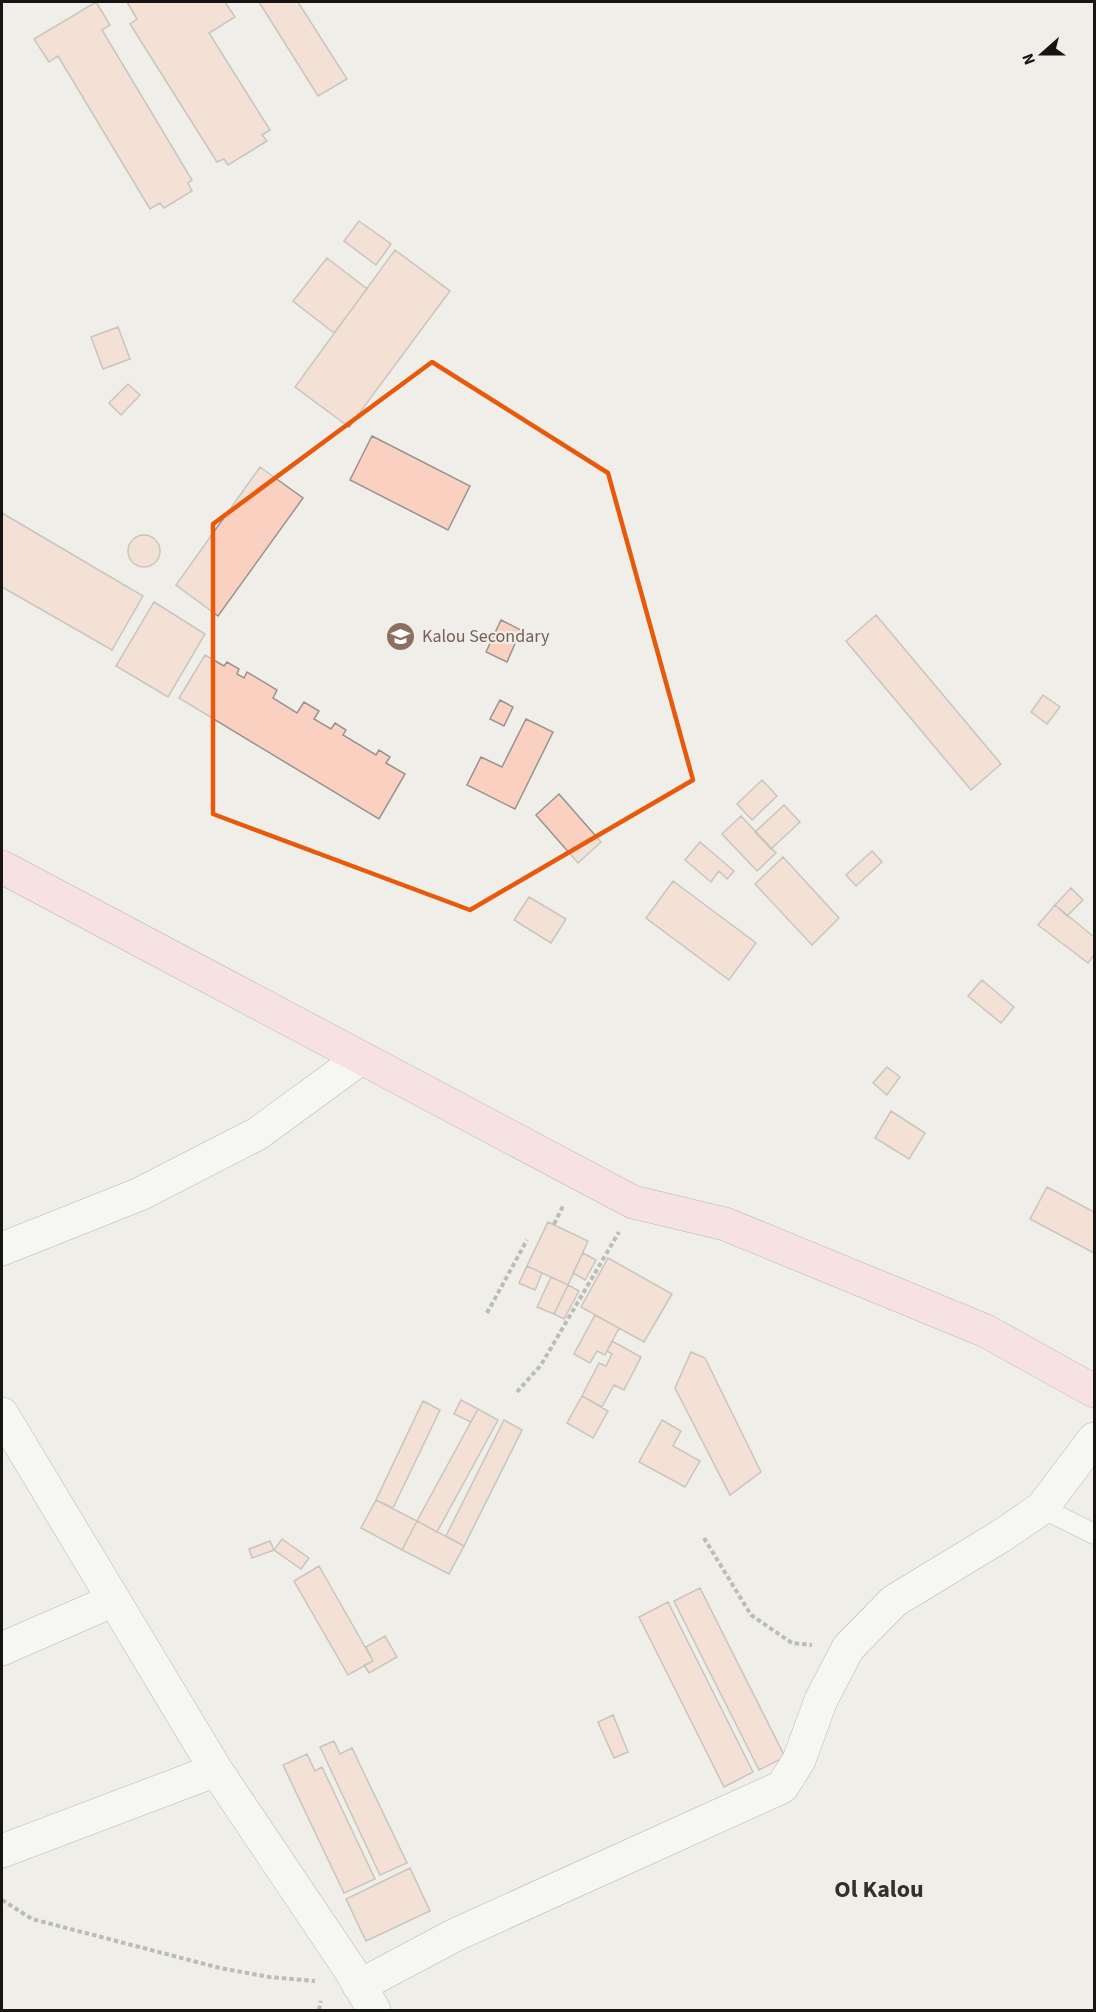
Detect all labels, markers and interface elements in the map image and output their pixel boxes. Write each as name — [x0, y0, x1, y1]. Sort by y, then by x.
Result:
north arrow — [1012, 24, 1072, 84]
text: N — [1017, 50, 1041, 68]
school or university icon: Kalou Secondary — [385, 620, 417, 652]
place label: Kalou Secondary — [422, 624, 550, 649]
district label: Ol Kalou — [834, 1872, 924, 1907]

